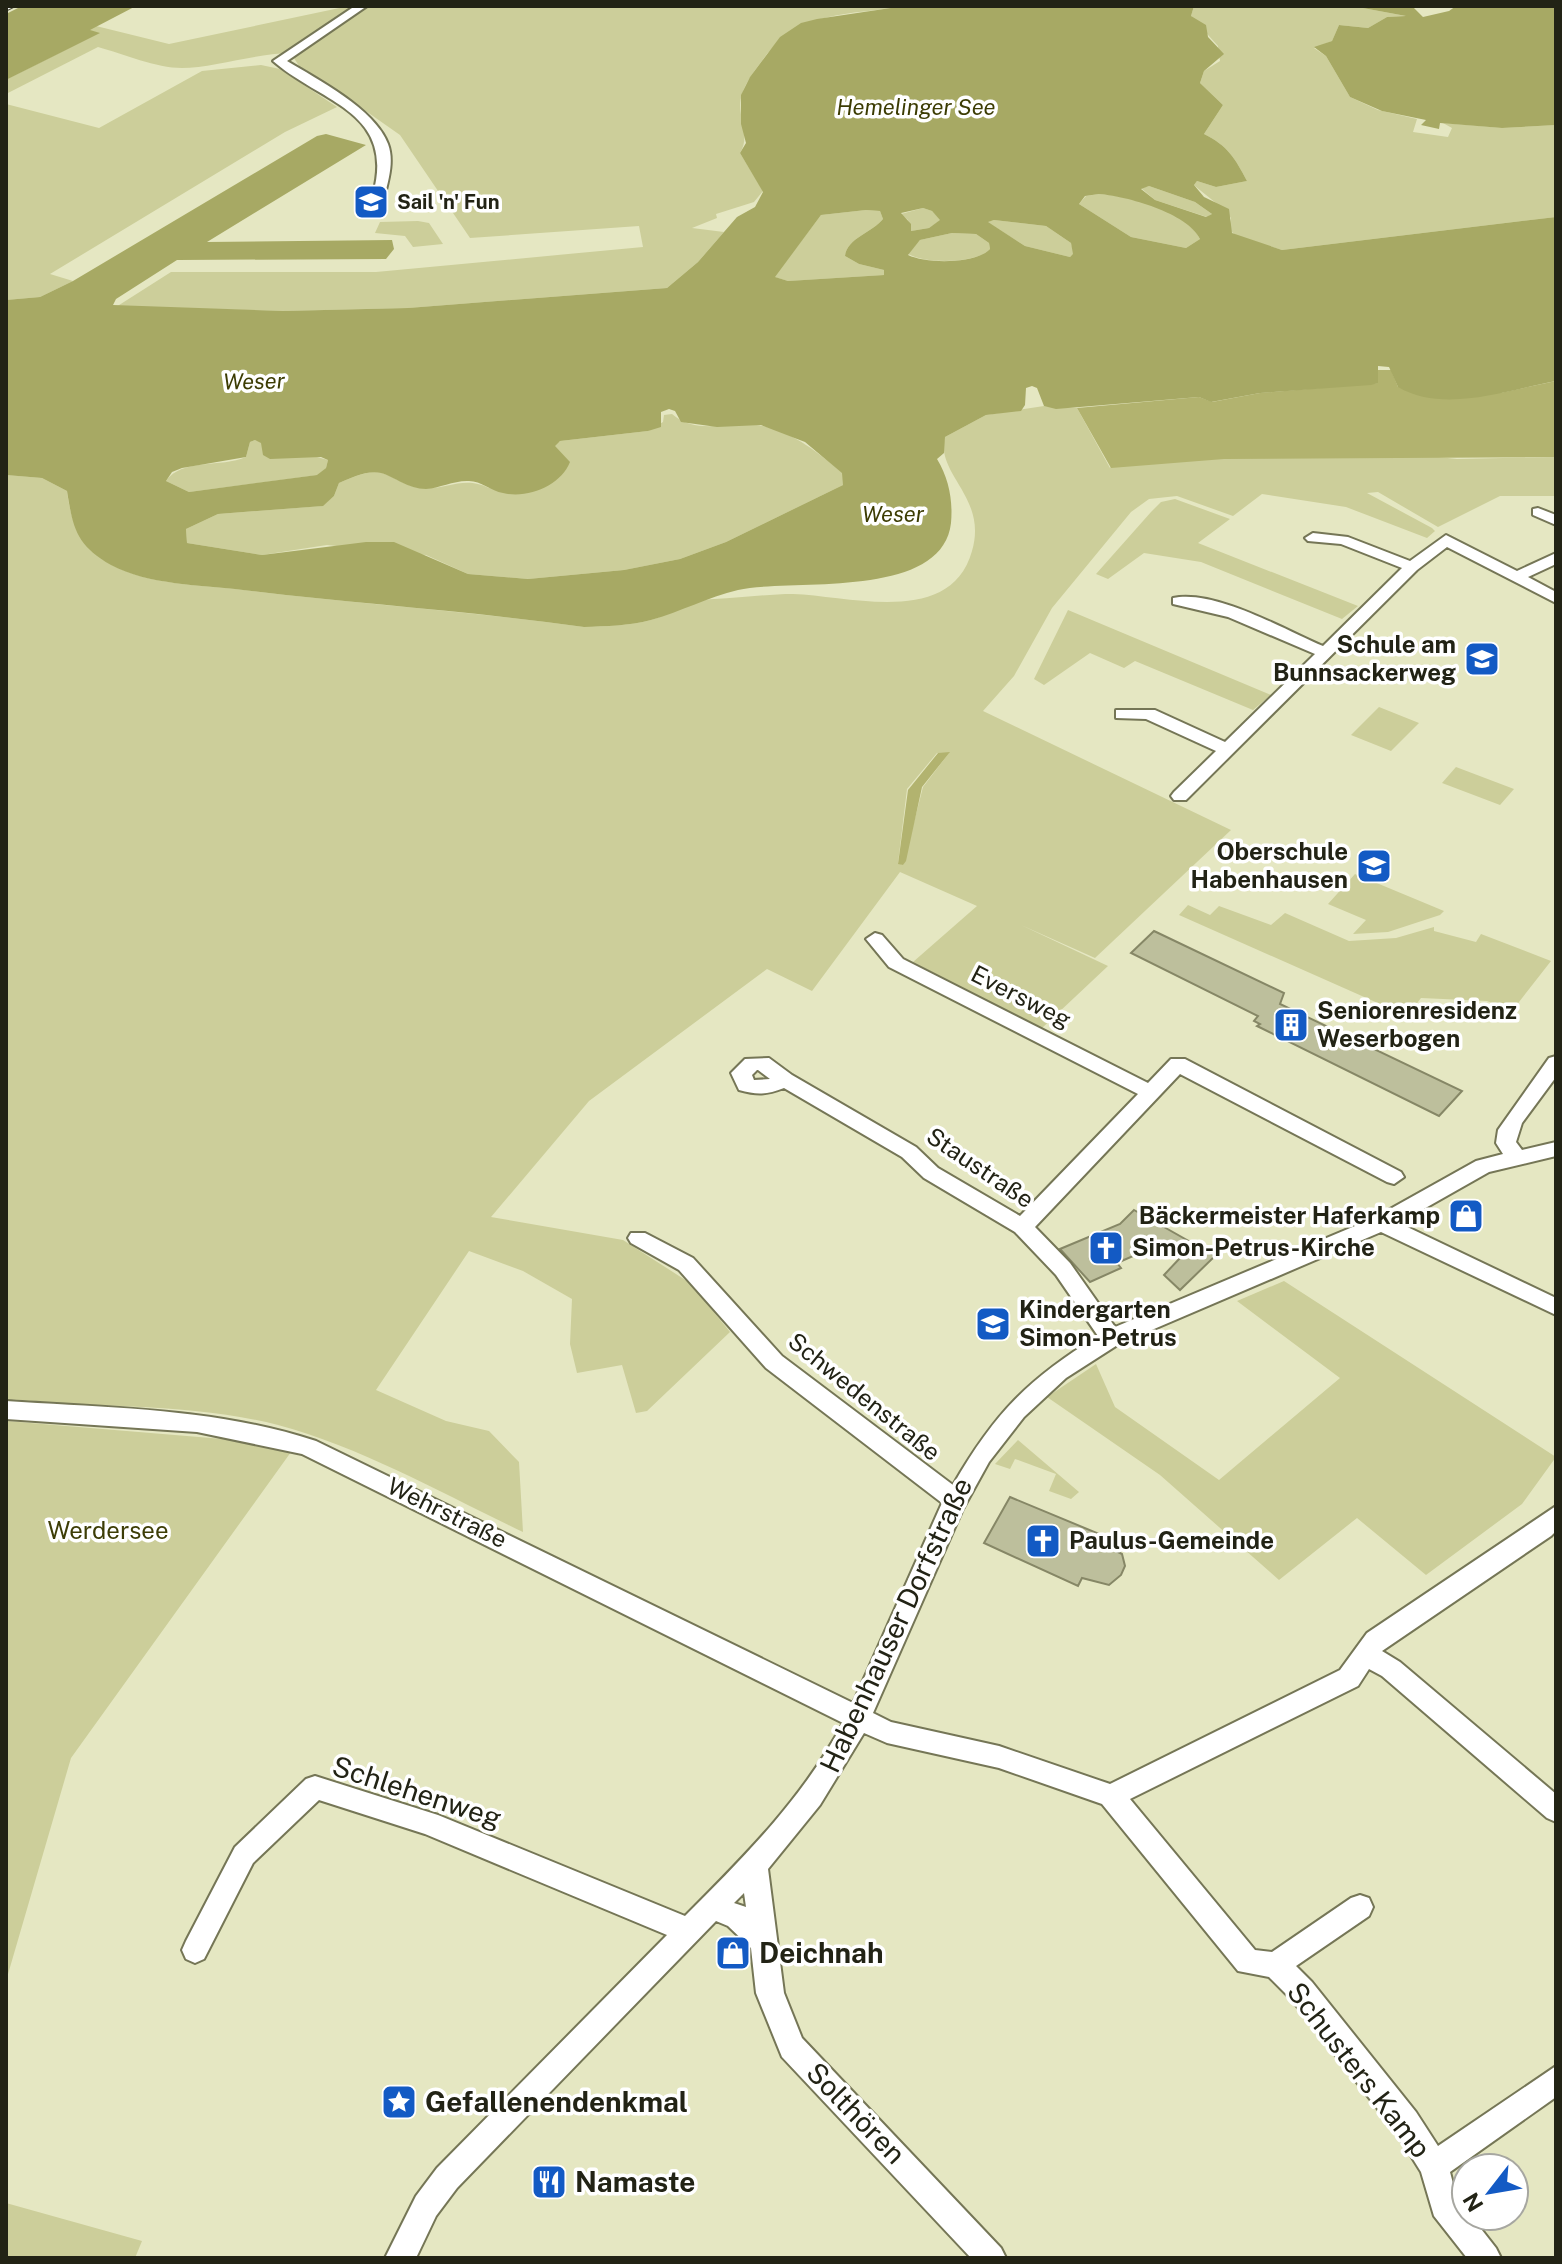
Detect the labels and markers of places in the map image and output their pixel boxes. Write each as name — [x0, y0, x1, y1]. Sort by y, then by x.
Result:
school or university icon: Sail 'n' Fun — [352, 183, 390, 221]
place label: Sail 'n' Fun — [397, 190, 500, 214]
place label: Schule am Bunnsackerweg — [1273, 630, 1456, 686]
school or university icon: Schule am Bunnsackerweg — [1463, 640, 1501, 678]
place label: Oberschule Habenhausen — [1191, 837, 1348, 893]
school or university icon: Oberschule Habenhausen — [1355, 847, 1393, 885]
place label: Seniorenresidenz Weserbogen — [1317, 996, 1517, 1052]
building icon: Seniorenresidenz Weserbogen — [1272, 1006, 1310, 1044]
shop icon: Bäckermeister Haferkamp — [1447, 1197, 1485, 1235]
place label: Bäckermeister Haferkamp — [1139, 1201, 1440, 1229]
church icon: Simon-Petrus-Kirche — [1087, 1229, 1125, 1267]
place label: Simon-Petrus-Kirche — [1132, 1233, 1375, 1261]
place label: Kindergarten Simon-Petrus — [1019, 1295, 1177, 1351]
school or university icon: Kindergarten Simon-Petrus — [974, 1305, 1012, 1343]
church icon: Paulus-Gemeinde — [1024, 1522, 1062, 1560]
place label: Paulus-Gemeinde — [1069, 1526, 1274, 1554]
shop icon: Deichnah — [714, 1934, 752, 1972]
place label: Deichnah — [759, 1936, 884, 1969]
place icon: Gefallenendenkmal — [380, 2083, 418, 2121]
place label: Gefallenendenkmal — [425, 2085, 688, 2118]
restaurant icon: Namaste — [530, 2163, 568, 2201]
place label: Namaste — [575, 2165, 695, 2198]

